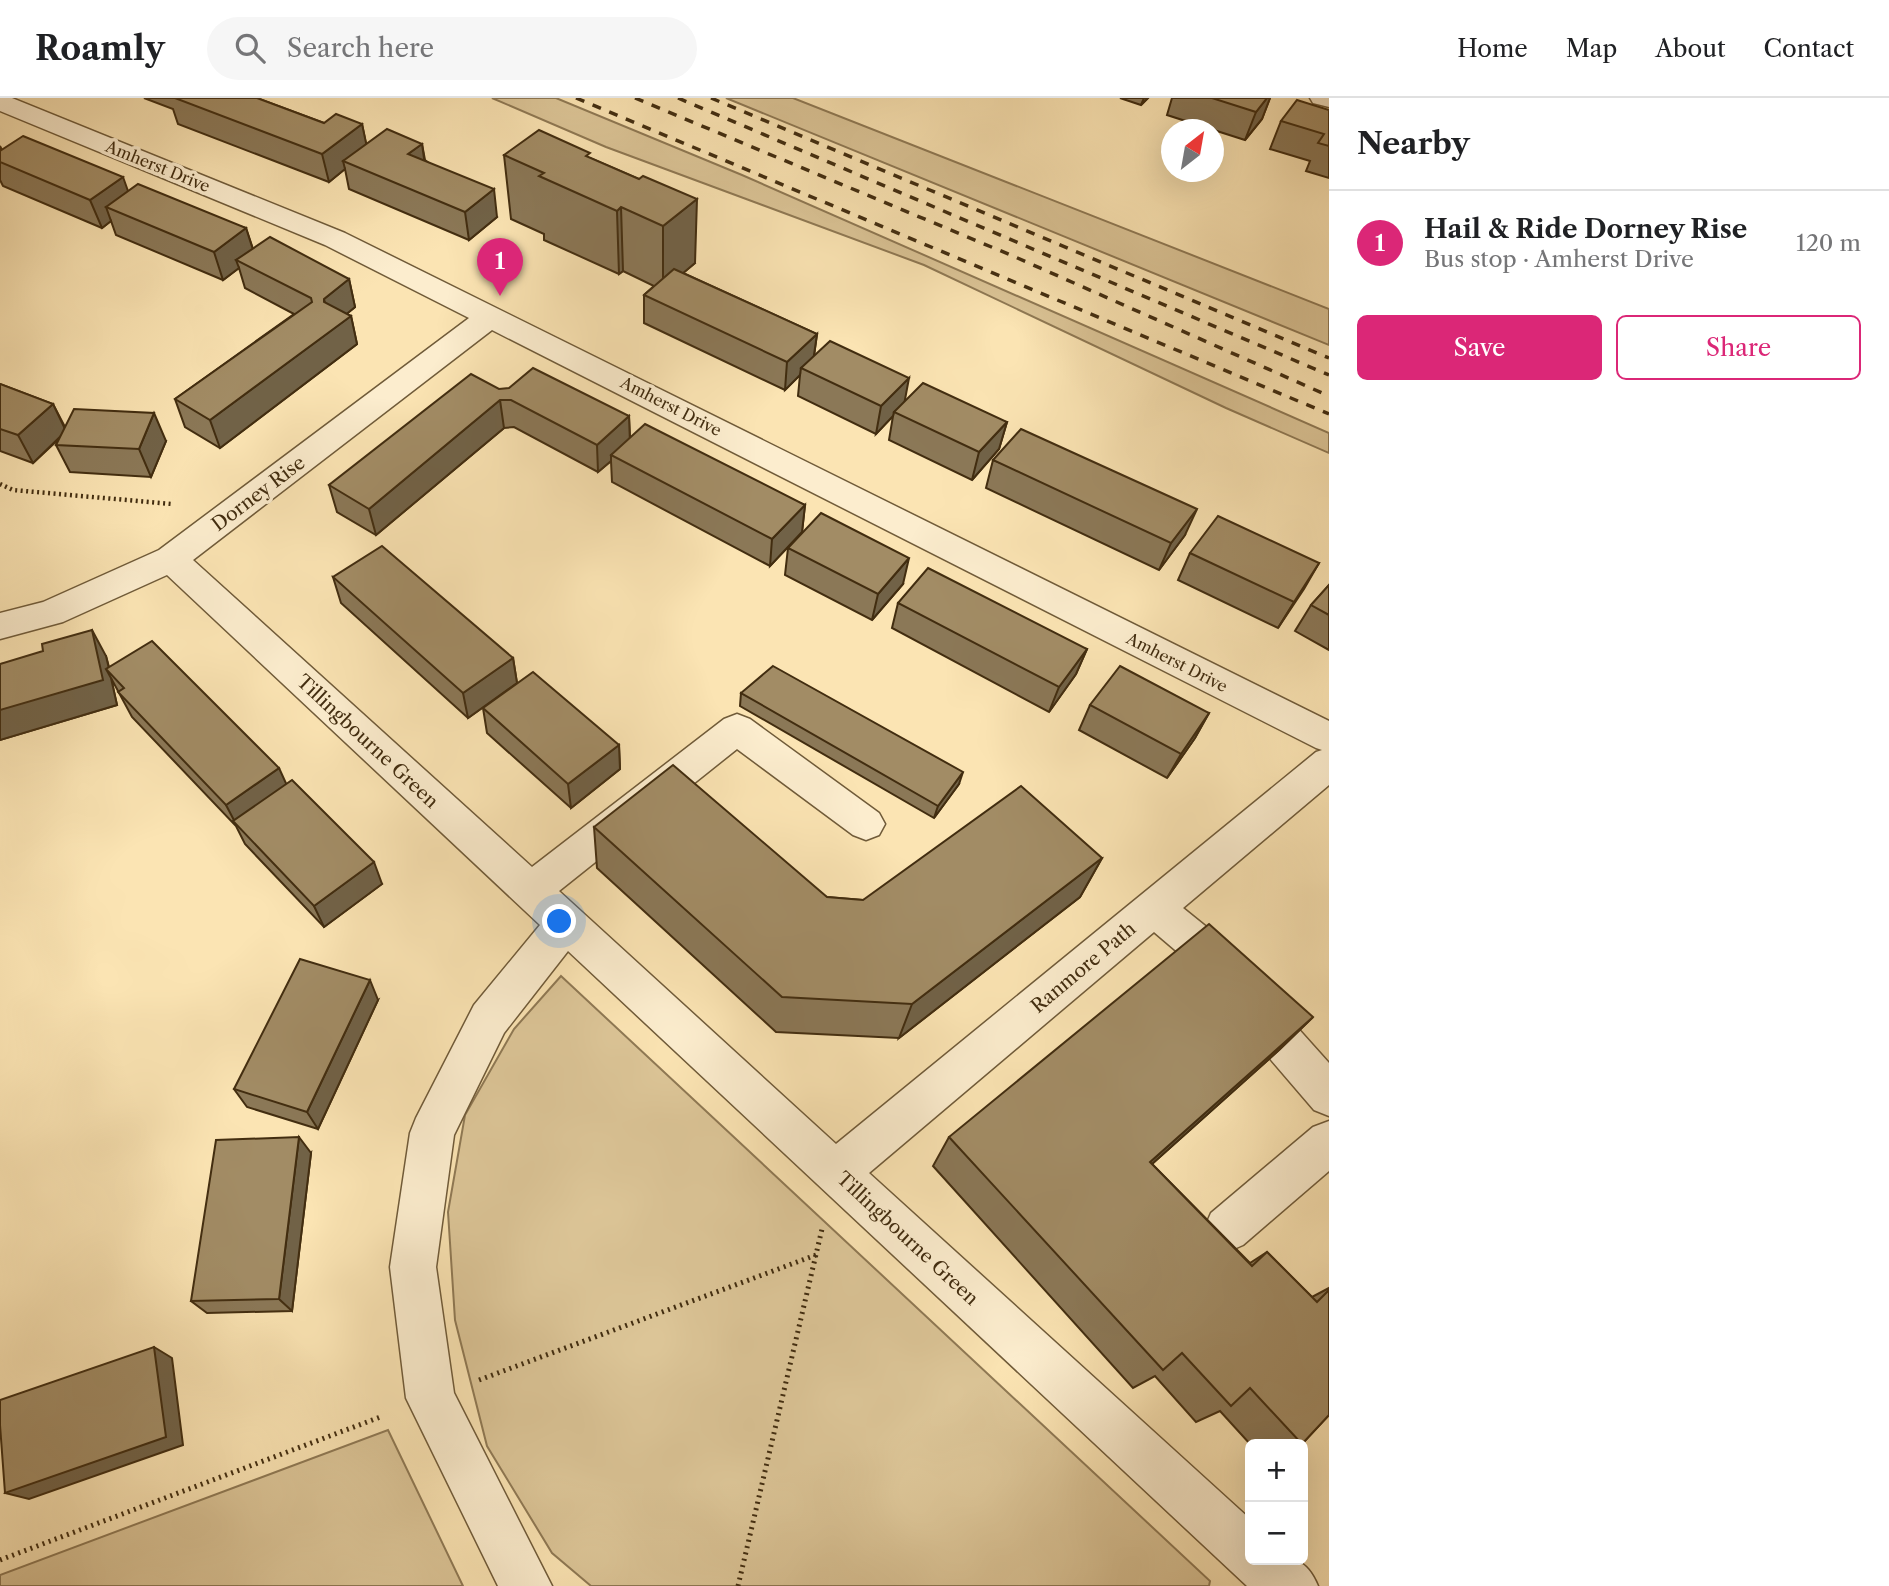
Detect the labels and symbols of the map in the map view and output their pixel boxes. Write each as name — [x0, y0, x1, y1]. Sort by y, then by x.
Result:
north arrow — [1161, 119, 1224, 182]
street label: Amherst Drive — [102, 136, 213, 196]
pin: 1 — [477, 238, 523, 296]
street label: Amherst Drive — [616, 371, 725, 440]
street label: Dorney Rise — [207, 451, 309, 536]
street label: Amherst Drive — [1122, 627, 1231, 696]
street label: Tillingbourne Green — [292, 670, 443, 813]
your location — [542, 904, 576, 938]
street label: Ranmore Path — [1026, 917, 1140, 1018]
street label: Tillingbourne Green — [832, 1167, 983, 1310]

